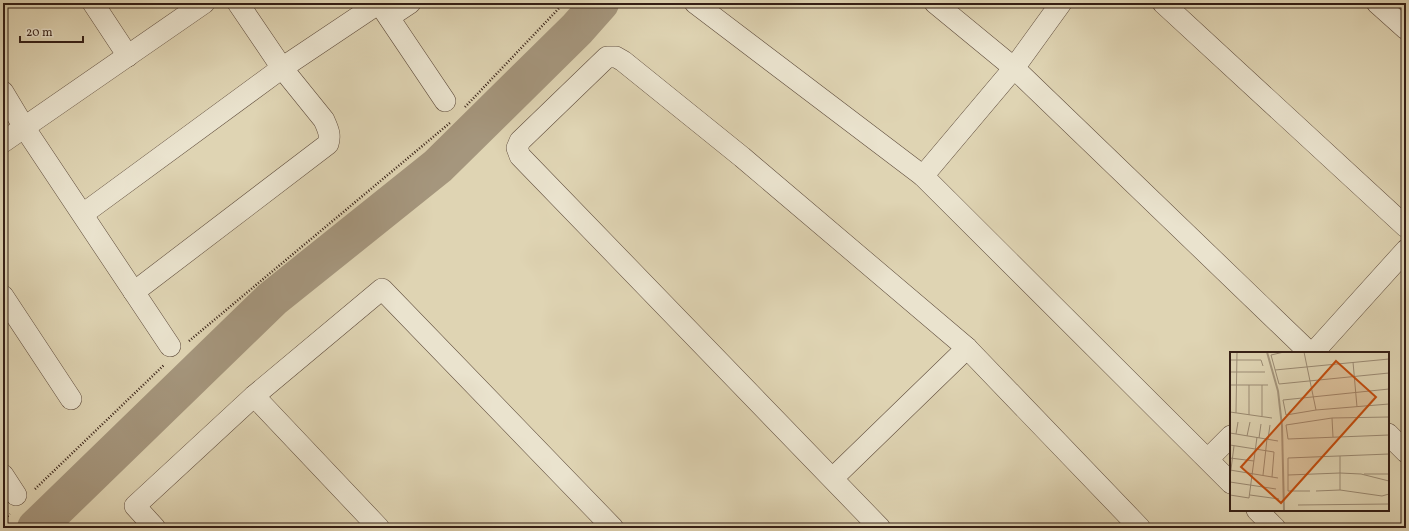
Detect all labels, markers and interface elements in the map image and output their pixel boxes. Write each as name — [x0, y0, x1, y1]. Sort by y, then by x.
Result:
scale bar — [20, 18, 83, 44]
text: 20 m — [26, 25, 53, 41]
inset map — [1230, 352, 1389, 511]

